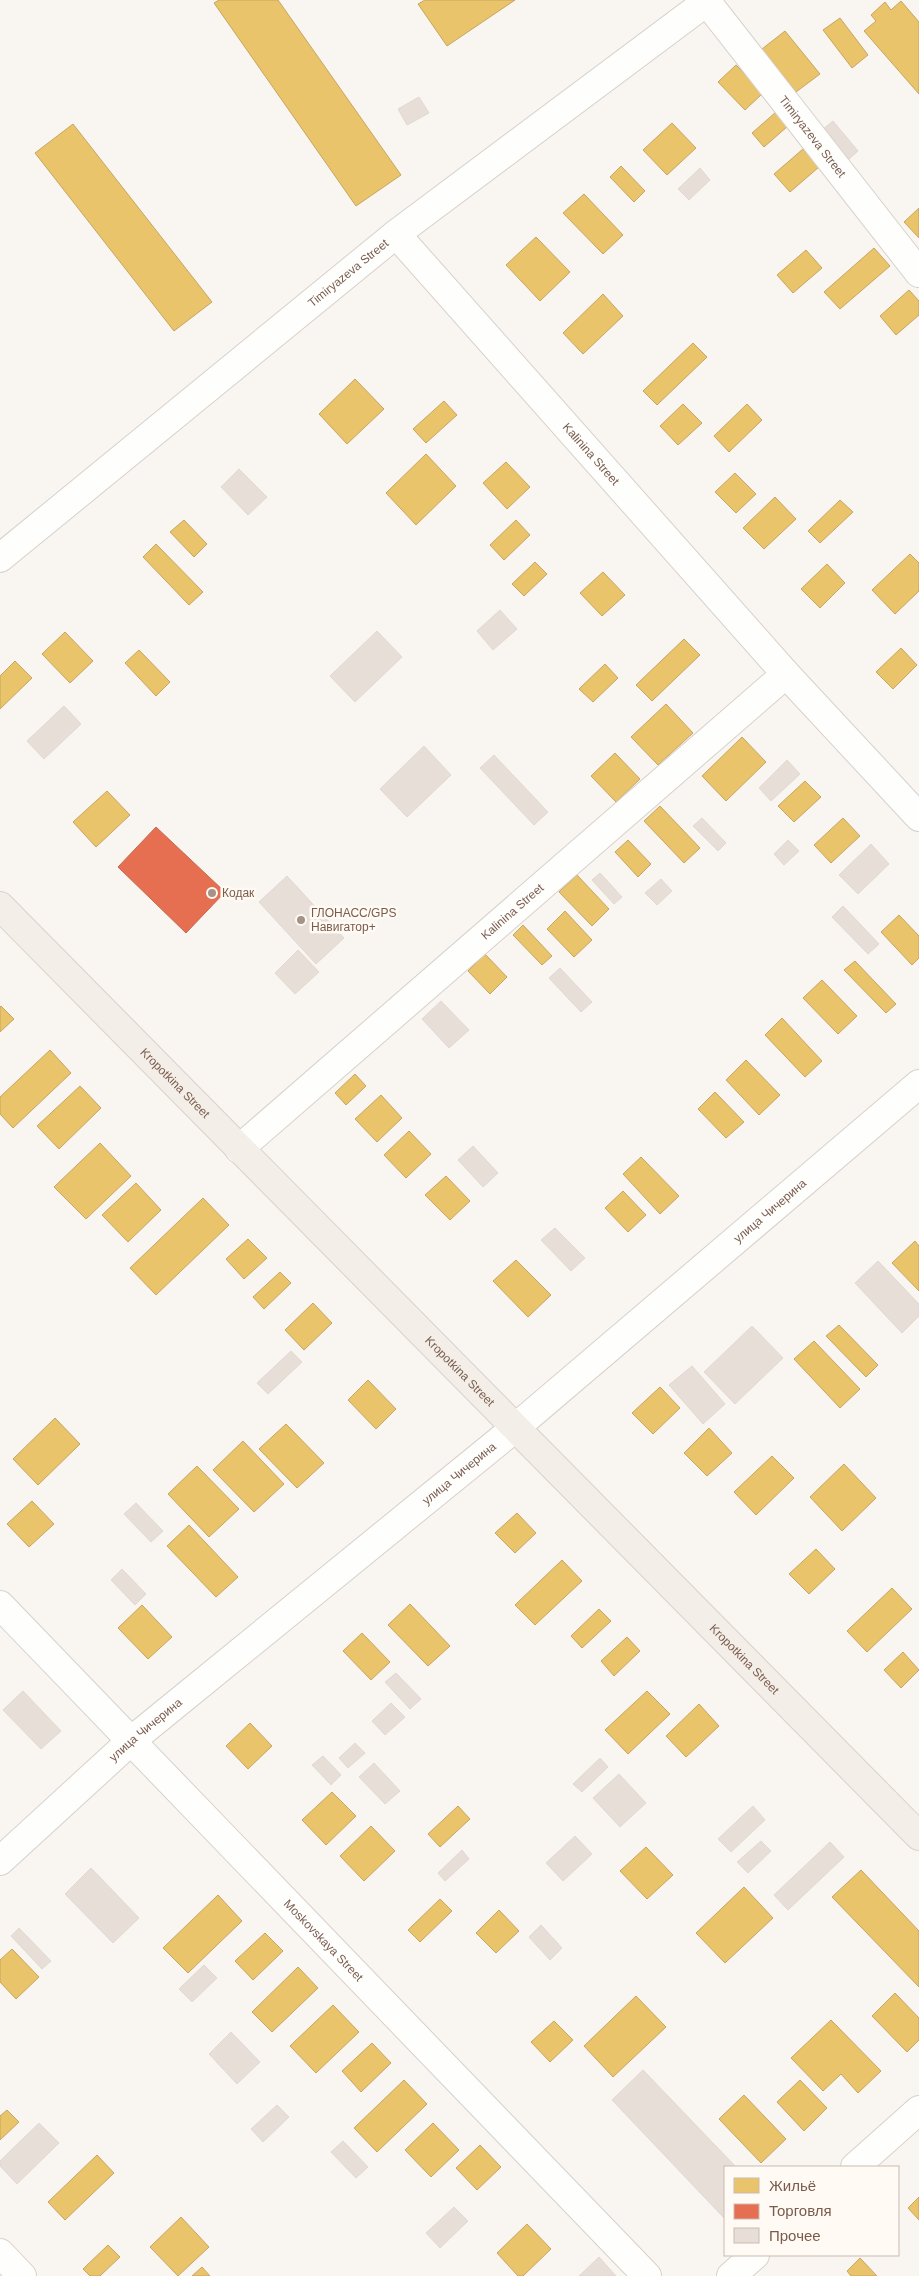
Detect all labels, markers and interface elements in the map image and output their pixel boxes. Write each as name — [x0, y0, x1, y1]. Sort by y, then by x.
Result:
street label: Timiryazeva Street — [776, 93, 849, 181]
street label: Timiryazeva Street — [305, 236, 392, 310]
street label: Kalinina Street — [560, 420, 623, 488]
street label: Kalinina Street — [478, 880, 547, 943]
place label: Кодак — [222, 886, 255, 900]
marker: Кодак — [206, 887, 218, 899]
place label: ГЛОНАСС/GPS Навигатор+ — [311, 906, 396, 934]
marker: ГЛОНАСС/GPS Навигатор+ — [295, 914, 307, 926]
street label: Kropotkina Street — [137, 1045, 213, 1122]
street label: улица Чичерина — [731, 1176, 809, 1246]
street label: Kropotkina Street — [422, 1333, 498, 1410]
street label: улица Чичерина — [420, 1439, 499, 1508]
street label: Kropotkina Street — [707, 1621, 782, 1698]
street label: улица Чичерина — [106, 1695, 185, 1764]
street label: Moskovskaya Street — [281, 1897, 366, 1985]
legend — [724, 2166, 899, 2256]
text: Жильё — [769, 2177, 816, 2194]
text: Торговля — [769, 2202, 832, 2219]
text: Прочее — [769, 2227, 821, 2244]

